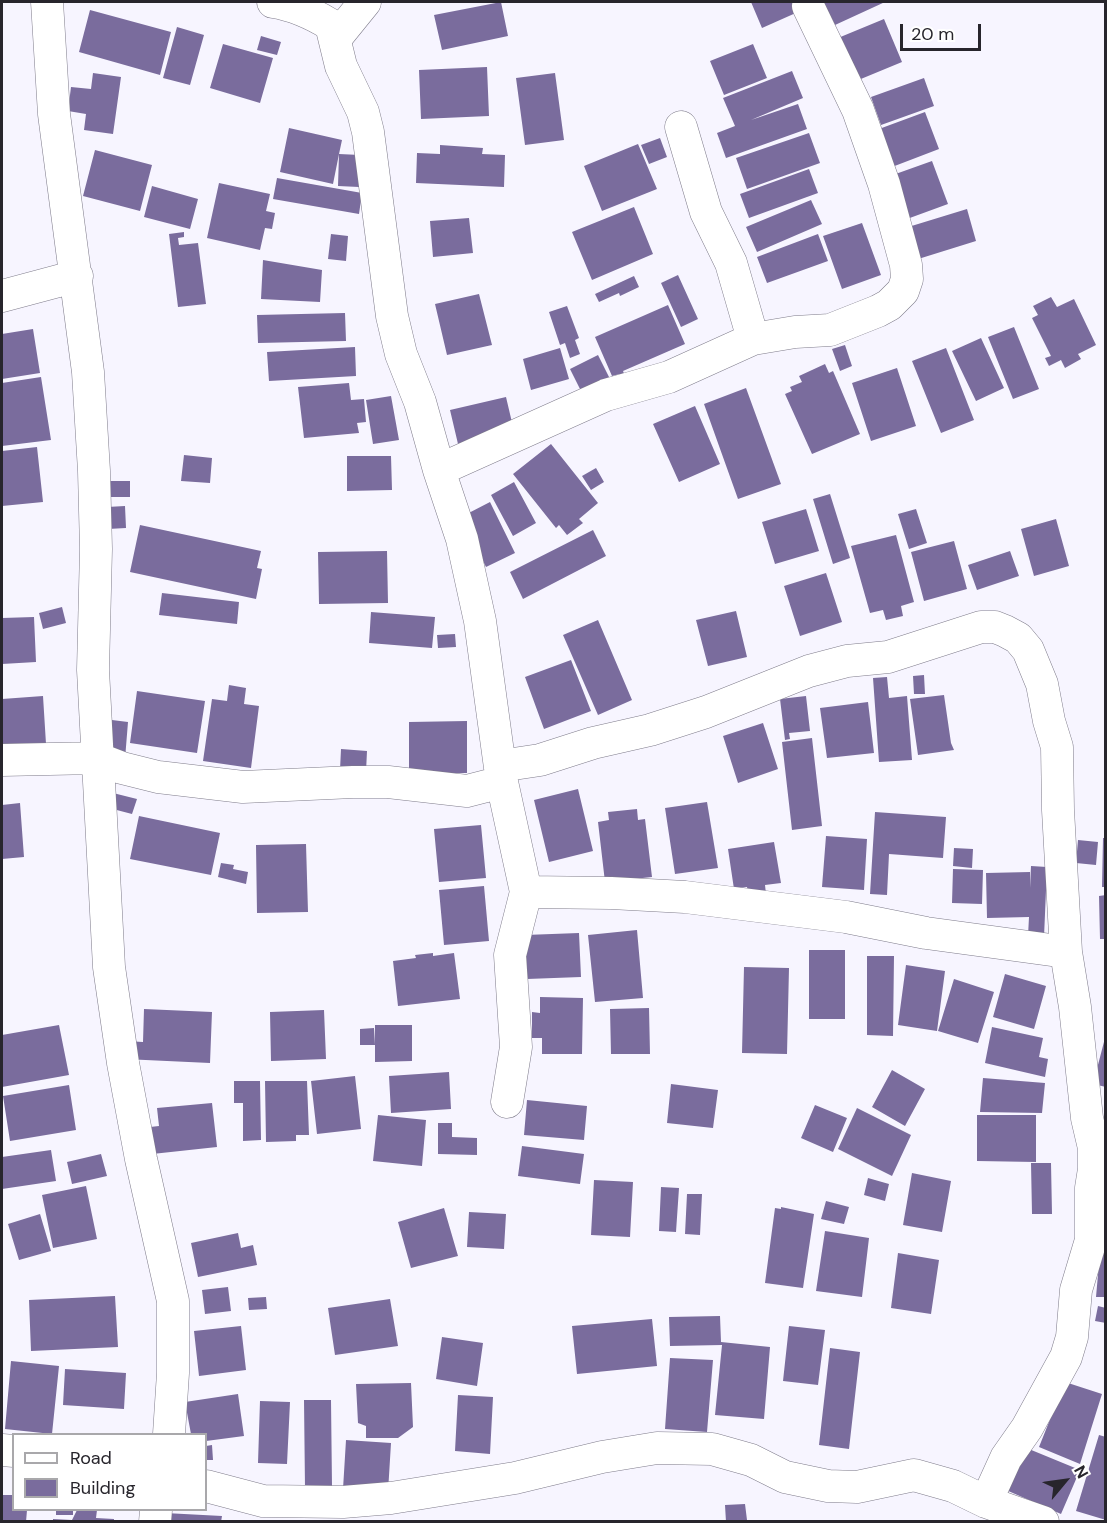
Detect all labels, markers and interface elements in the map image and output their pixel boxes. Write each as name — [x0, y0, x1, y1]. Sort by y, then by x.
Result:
scale bar — [903, 12, 984, 50]
text: 20 m — [911, 22, 954, 46]
legend — [12, 1433, 207, 1511]
text: Road — [70, 1446, 112, 1470]
north arrow — [1035, 1451, 1095, 1511]
text: N — [1069, 1462, 1093, 1482]
text: Building — [70, 1476, 135, 1500]

